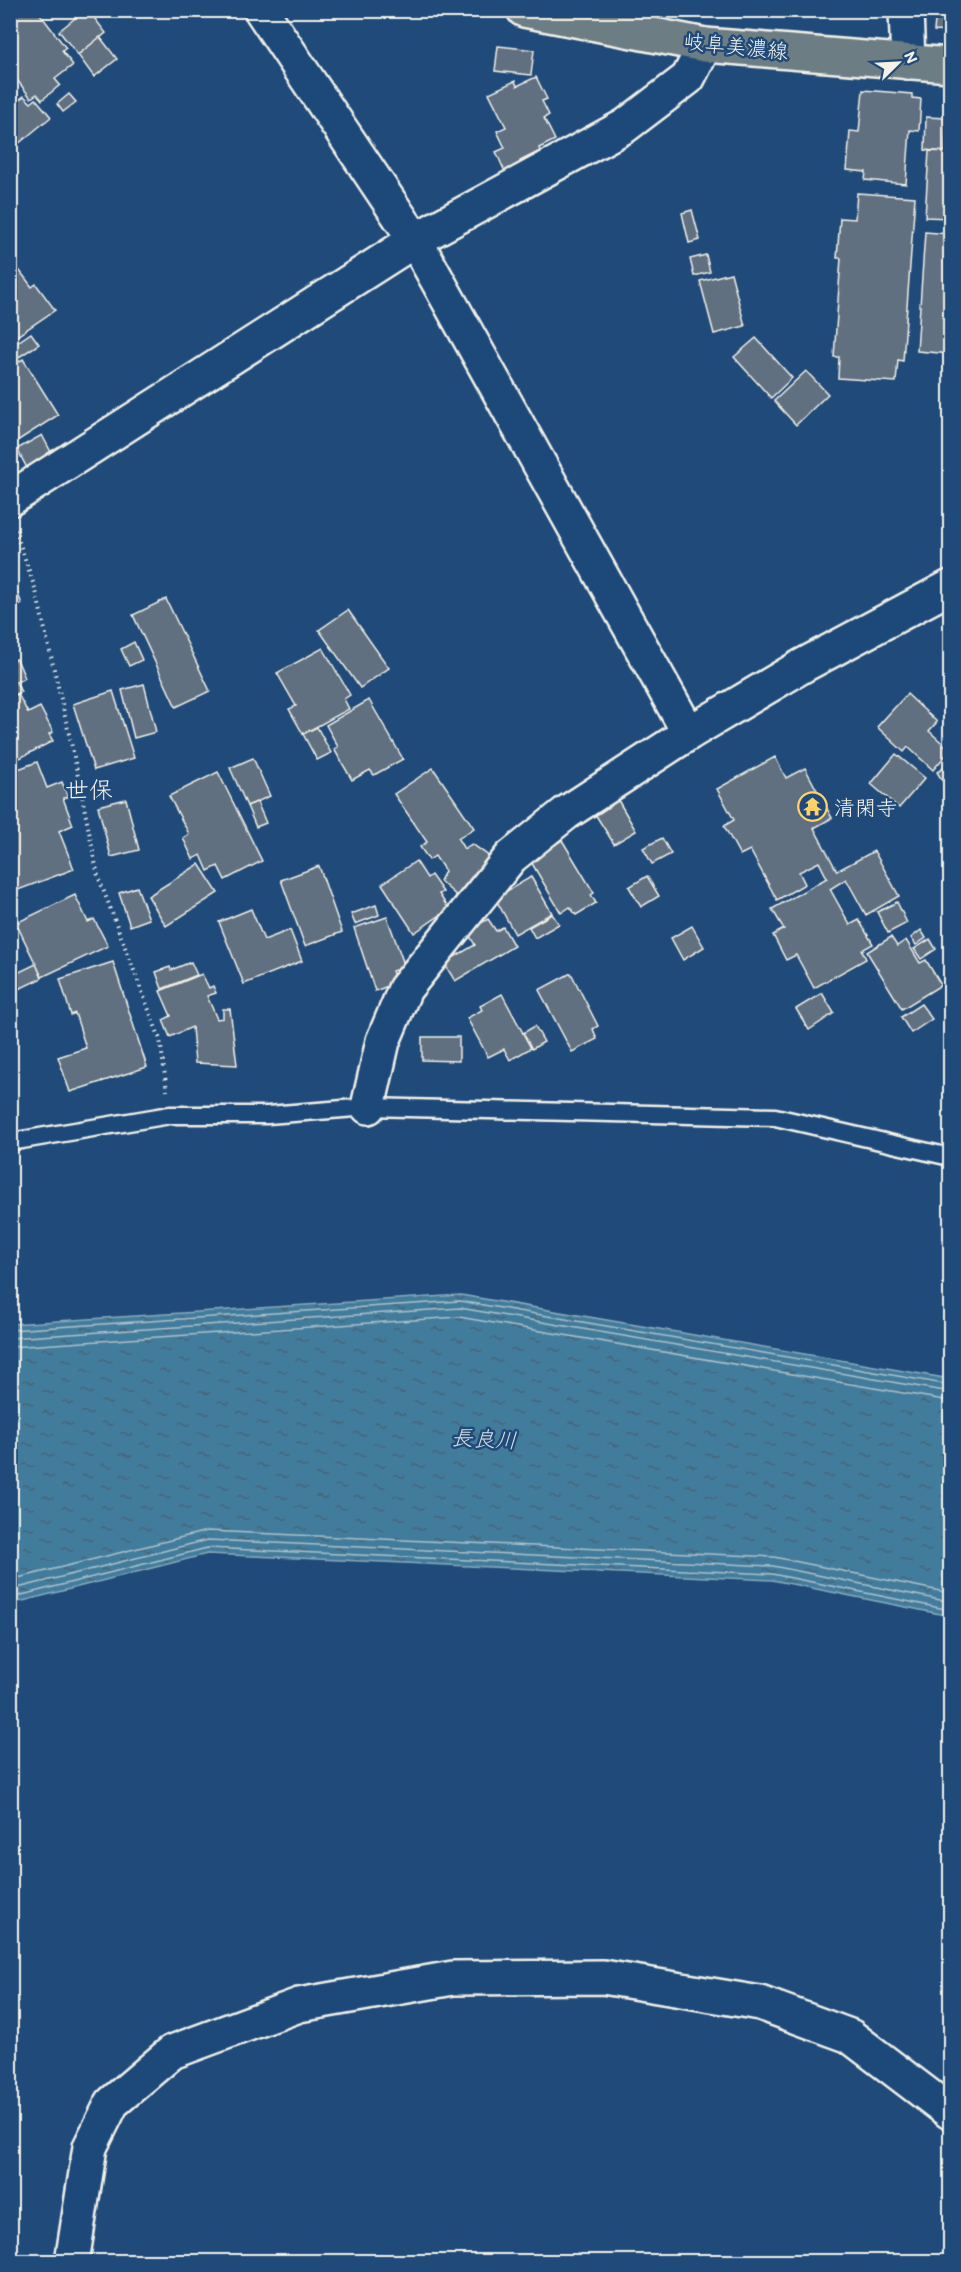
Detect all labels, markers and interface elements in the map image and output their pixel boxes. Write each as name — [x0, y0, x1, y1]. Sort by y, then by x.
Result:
street label: 岐阜美濃線 — [682, 28, 790, 64]
north arrow — [868, 33, 928, 93]
text: N — [900, 48, 922, 66]
district label: 世保 — [65, 775, 113, 804]
temple icon: 清閑寺 — [797, 791, 829, 823]
place label: 清閑寺 — [834, 795, 897, 820]
water label: 長良川 — [450, 1424, 518, 1454]

